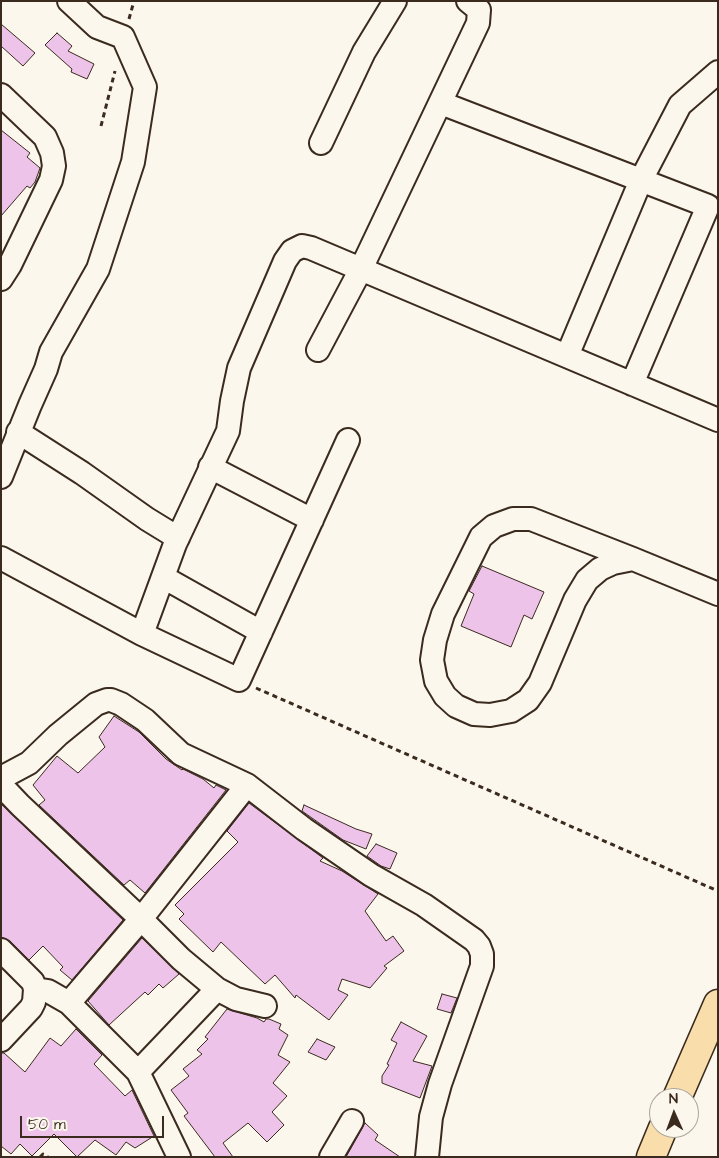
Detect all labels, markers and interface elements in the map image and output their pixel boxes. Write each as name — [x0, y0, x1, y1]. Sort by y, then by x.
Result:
north arrow — [649, 1088, 699, 1138]
text: N — [669, 1089, 678, 1109]
scale bar — [22, 1106, 166, 1138]
text: 50 m — [28, 1114, 66, 1135]

